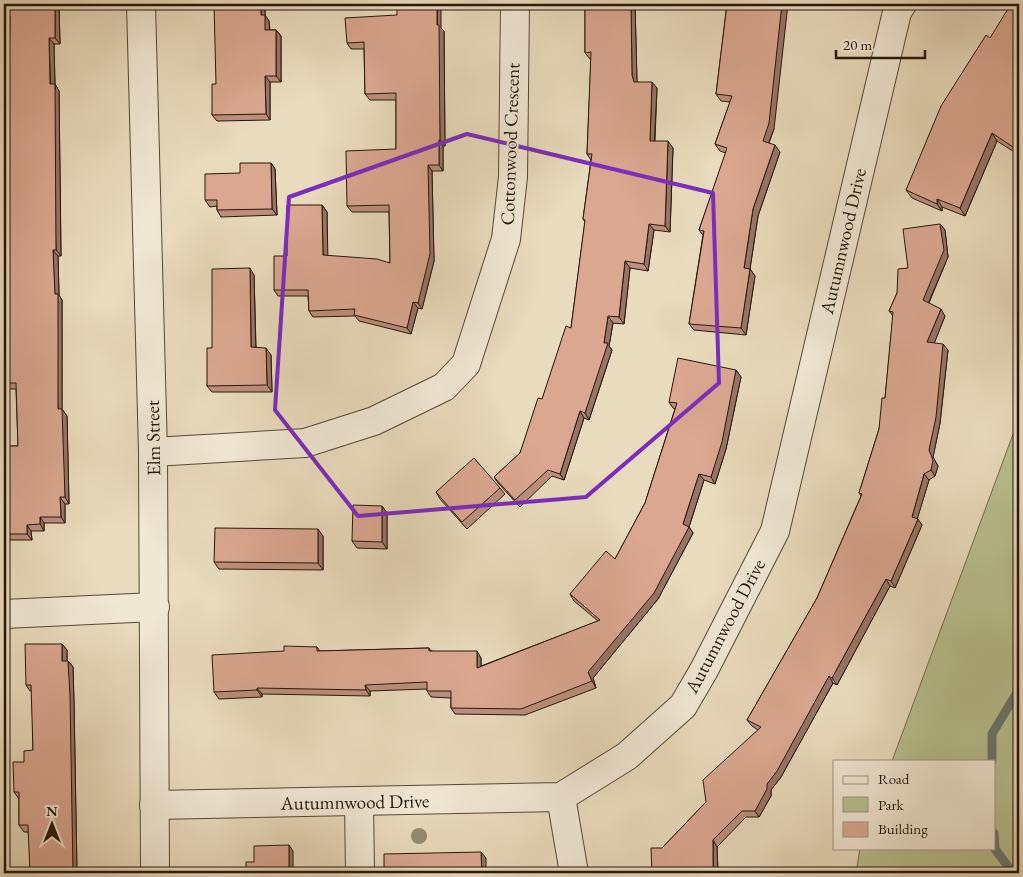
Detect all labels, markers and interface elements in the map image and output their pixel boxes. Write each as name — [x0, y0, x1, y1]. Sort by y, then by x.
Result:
scale bar — [836, 28, 924, 60]
text: 20 m — [843, 35, 872, 54]
street label: Cottonwood Crescent — [495, 62, 525, 226]
street label: Autumnwood Drive — [814, 166, 872, 317]
street label: Elm Street — [140, 400, 166, 476]
street label: Autumnwood Drive — [679, 554, 771, 698]
legend — [833, 760, 996, 850]
text: Road — [878, 769, 910, 788]
street label: Autumnwood Drive — [279, 788, 430, 816]
text: Park — [878, 795, 905, 814]
north arrow — [28, 800, 78, 850]
text: N — [46, 802, 58, 820]
text: Building — [878, 819, 928, 838]

